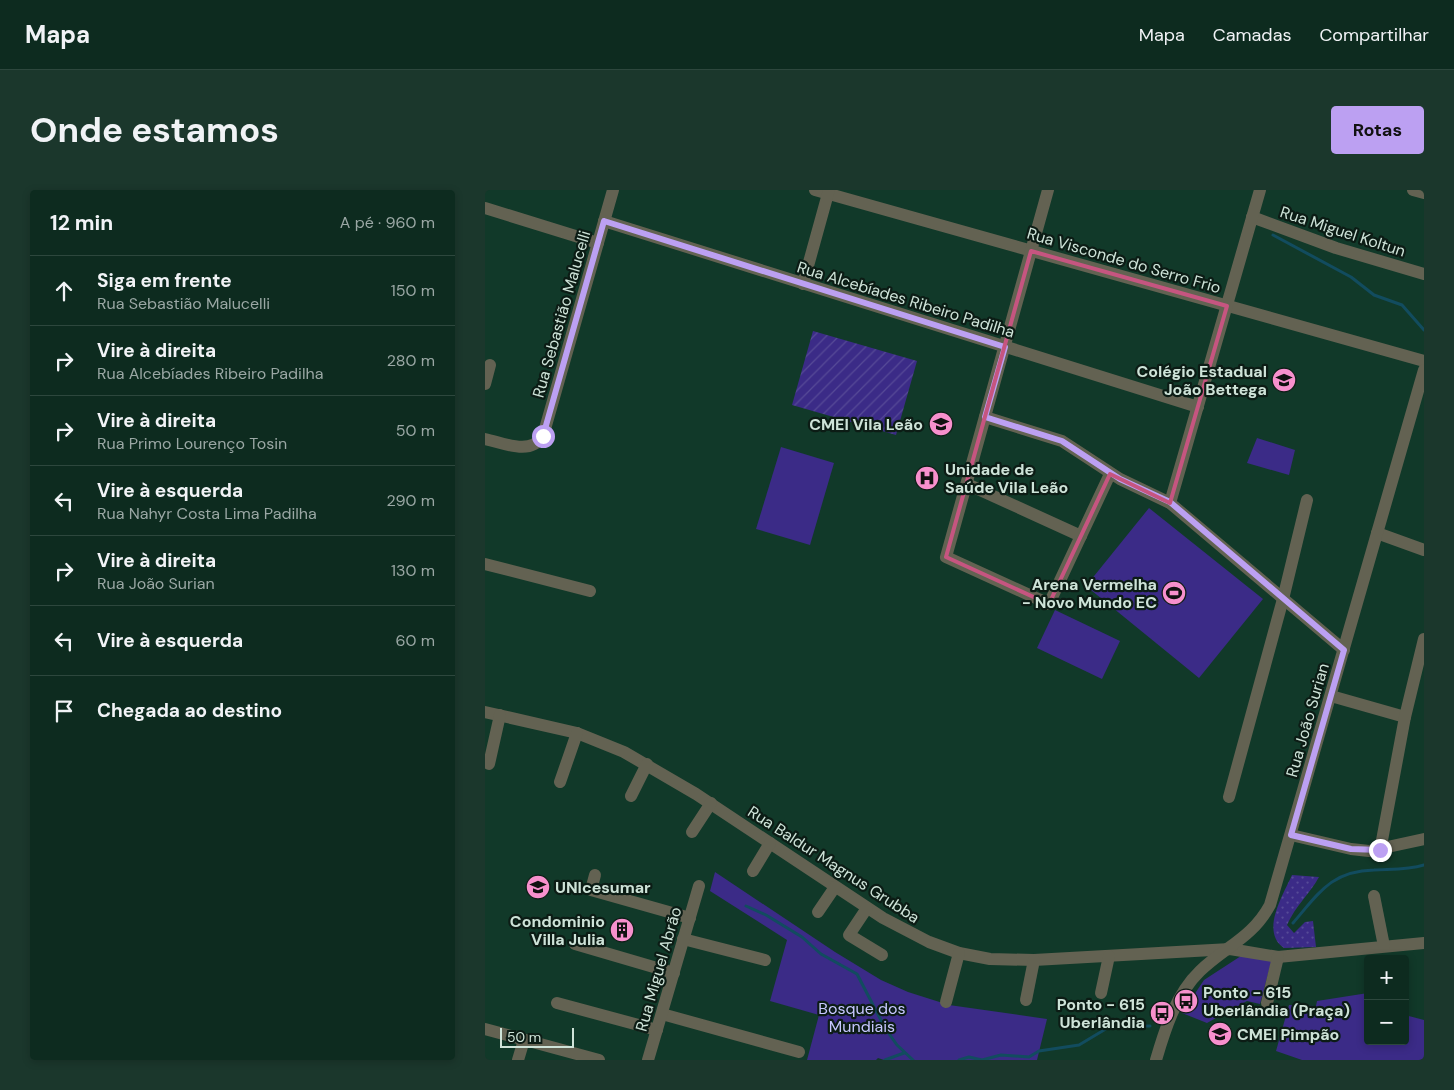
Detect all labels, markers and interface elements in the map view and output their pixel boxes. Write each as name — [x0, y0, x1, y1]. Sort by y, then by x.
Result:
text: Mapa — [25, 19, 90, 50]
text: Mapa — [1139, 23, 1185, 47]
text: Camadas — [1213, 23, 1291, 47]
text: Compartilhar — [1319, 23, 1429, 47]
button: Rotas — [1331, 106, 1424, 154]
text: Onde estamos — [30, 107, 279, 153]
street label: Rua Miguel Koltun — [1278, 201, 1408, 262]
text: 12 min — [50, 209, 113, 237]
text: A pé · 960 m — [340, 212, 435, 233]
street label: Rua Visconde do Serro Frio — [1025, 223, 1223, 298]
street label: Rua Sebastião Malucelli — [528, 228, 595, 400]
street label: Rua Alcebíades Ribeiro Padilha — [795, 256, 1017, 343]
text: Siga em frente — [97, 268, 232, 293]
icon: ahead — [50, 277, 78, 305]
text: 150 m — [391, 280, 435, 301]
text: Rua Sebastião Malucelli — [97, 293, 270, 314]
text: Vire à direita — [97, 338, 216, 363]
icon: right — [50, 347, 78, 375]
text: 280 m — [387, 350, 435, 371]
place label: Colégio Estadual João Bettega — [1136, 361, 1267, 400]
text: Rua Alcebíades Ribeiro Padilha — [97, 363, 323, 384]
school or university icon: Colégio Estadual João Bettega — [1271, 367, 1297, 393]
text: Vire à direita — [97, 408, 216, 433]
school or university icon: CMEI Vila Leão — [928, 411, 954, 437]
place label: CMEI Vila Leão — [809, 414, 923, 435]
icon: right — [50, 417, 78, 445]
text: 50 m — [396, 420, 435, 441]
route start — [532, 425, 555, 448]
text: Rua Primo Lourenço Tosin — [97, 433, 287, 454]
place label: Unidade de Saúde Vila Leão — [945, 459, 1068, 498]
hospital icon: Unidade de Saúde Vila Leão — [914, 465, 940, 491]
text: Vire à esquerda — [97, 478, 243, 503]
icon: left — [50, 487, 78, 515]
text: 290 m — [386, 490, 435, 511]
text: Rua Nahyr Costa Lima Padilha — [97, 503, 317, 524]
text: Vire à direita — [97, 548, 216, 573]
icon: right — [50, 557, 78, 585]
text: 130 m — [391, 560, 435, 581]
text: Rua João Surian — [97, 573, 215, 594]
place label: Arena Vermelha - Novo Mundo EC — [1022, 574, 1157, 613]
sports icon: Arena Vermelha - Novo Mundo EC — [1161, 580, 1187, 606]
icon: left — [50, 627, 78, 655]
text: Vire à esquerda — [97, 628, 243, 653]
text: 60 m — [395, 630, 435, 651]
street label: Rua João Surian — [1281, 661, 1334, 780]
icon: arrive — [50, 697, 78, 725]
text: Chegada ao destino — [97, 698, 282, 723]
street label: Rua Baldur Magnus Grubba — [744, 801, 924, 928]
route end — [1369, 839, 1392, 862]
school or university icon: UNIcesumar — [525, 874, 551, 900]
place label: UNIcesumar — [555, 877, 651, 898]
street label: Rua Miguel Abrão — [631, 904, 686, 1034]
place label: Condominio Villa Julia — [510, 911, 605, 950]
building icon: Condominio Villa Julia — [609, 917, 635, 943]
map controls — [1364, 955, 1409, 1045]
button: + — [1364, 955, 1409, 1000]
place label: Ponto - 615 Uberlândia (Praça) — [1203, 982, 1350, 1021]
bus stop icon: Ponto - 615 Uberlândia (Praça) — [1173, 988, 1199, 1014]
place label: Ponto - 615 Uberlândia — [1057, 994, 1145, 1033]
park label: Bosque dos Mundiais — [818, 998, 906, 1037]
bus stop icon: Ponto - 615 Uberlândia — [1149, 1000, 1175, 1026]
button: − — [1364, 1000, 1409, 1045]
school or university icon: CMEI Pimpão — [1207, 1021, 1233, 1047]
place label: CMEI Pimpão — [1237, 1024, 1339, 1045]
scale bar — [500, 1025, 574, 1048]
text: 50 m — [507, 1028, 541, 1046]

